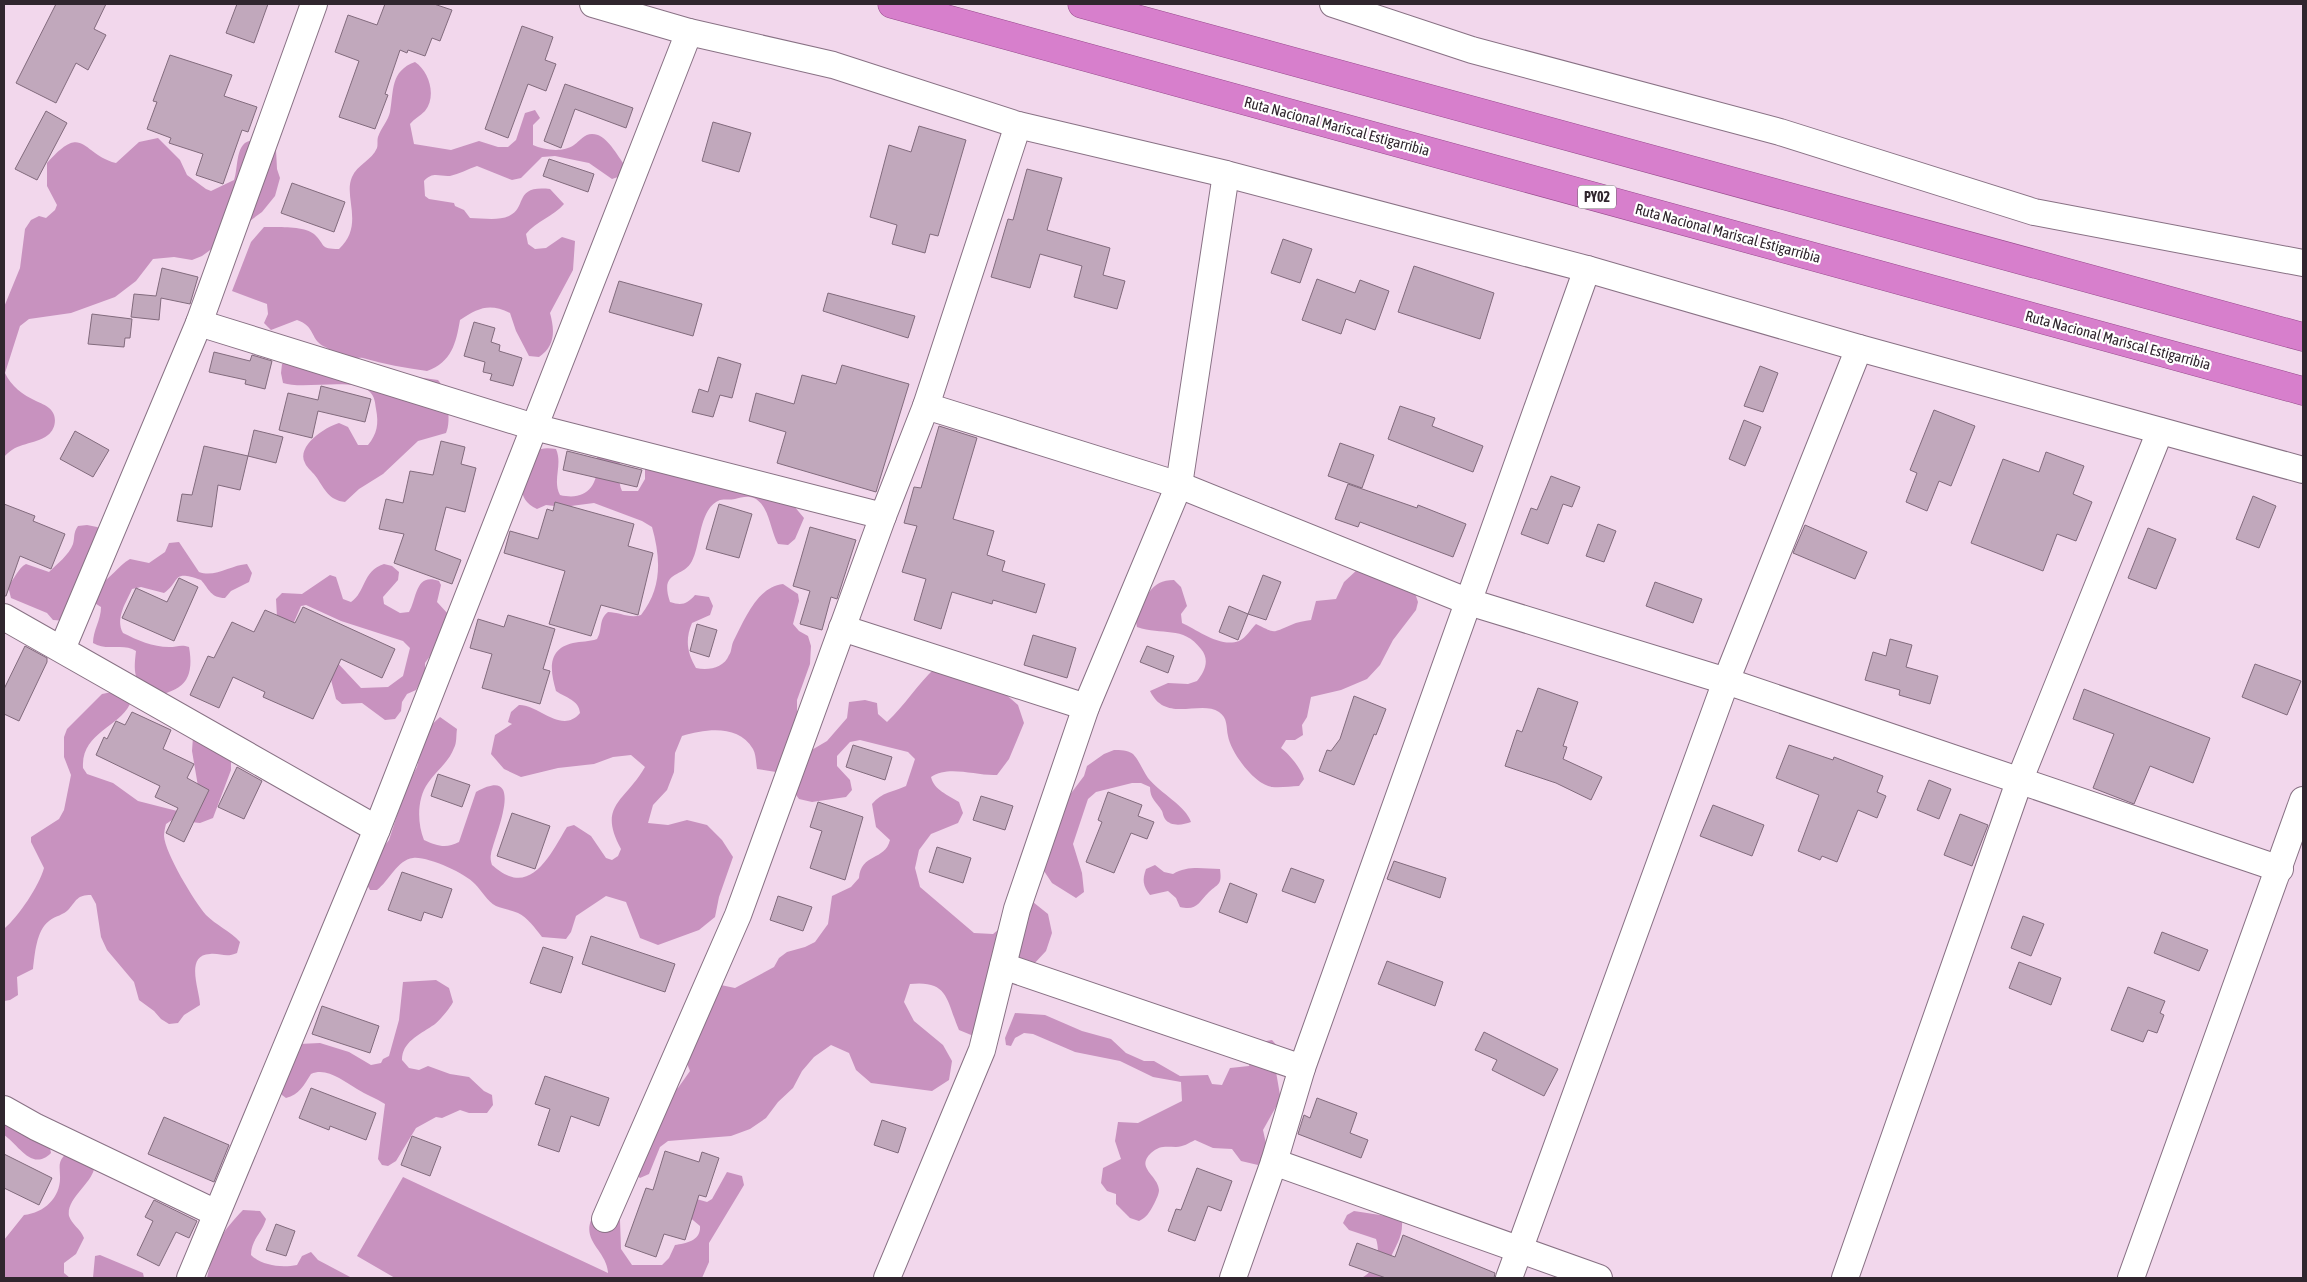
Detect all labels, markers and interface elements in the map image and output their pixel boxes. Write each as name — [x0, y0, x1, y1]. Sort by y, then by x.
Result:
street label: Ruta Nacional Mariscal Estigarribia — [1242, 93, 1432, 159]
road number: PY02 — [1578, 186, 1616, 208]
street label: Ruta Nacional Mariscal Estigarribia — [1633, 200, 1823, 266]
street label: Ruta Nacional Mariscal Estigarribia — [2023, 307, 2213, 373]

